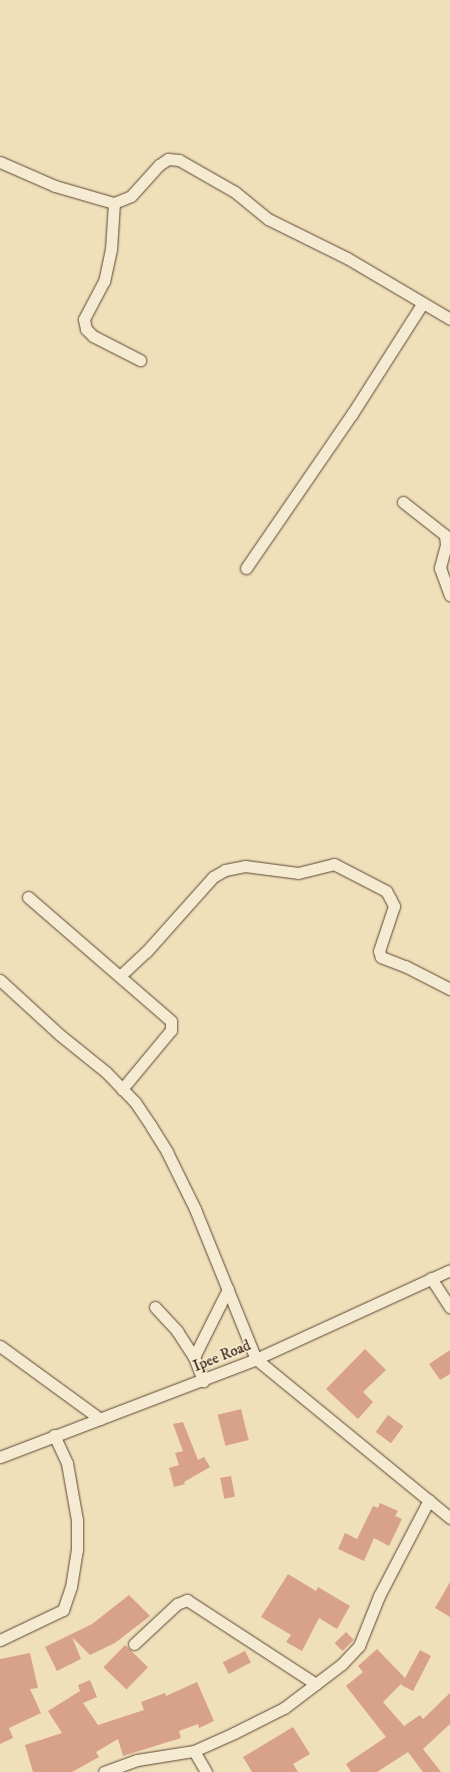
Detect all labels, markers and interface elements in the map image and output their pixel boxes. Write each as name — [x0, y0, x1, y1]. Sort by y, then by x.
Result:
street label: Ipee Road — [191, 1336, 253, 1376]

